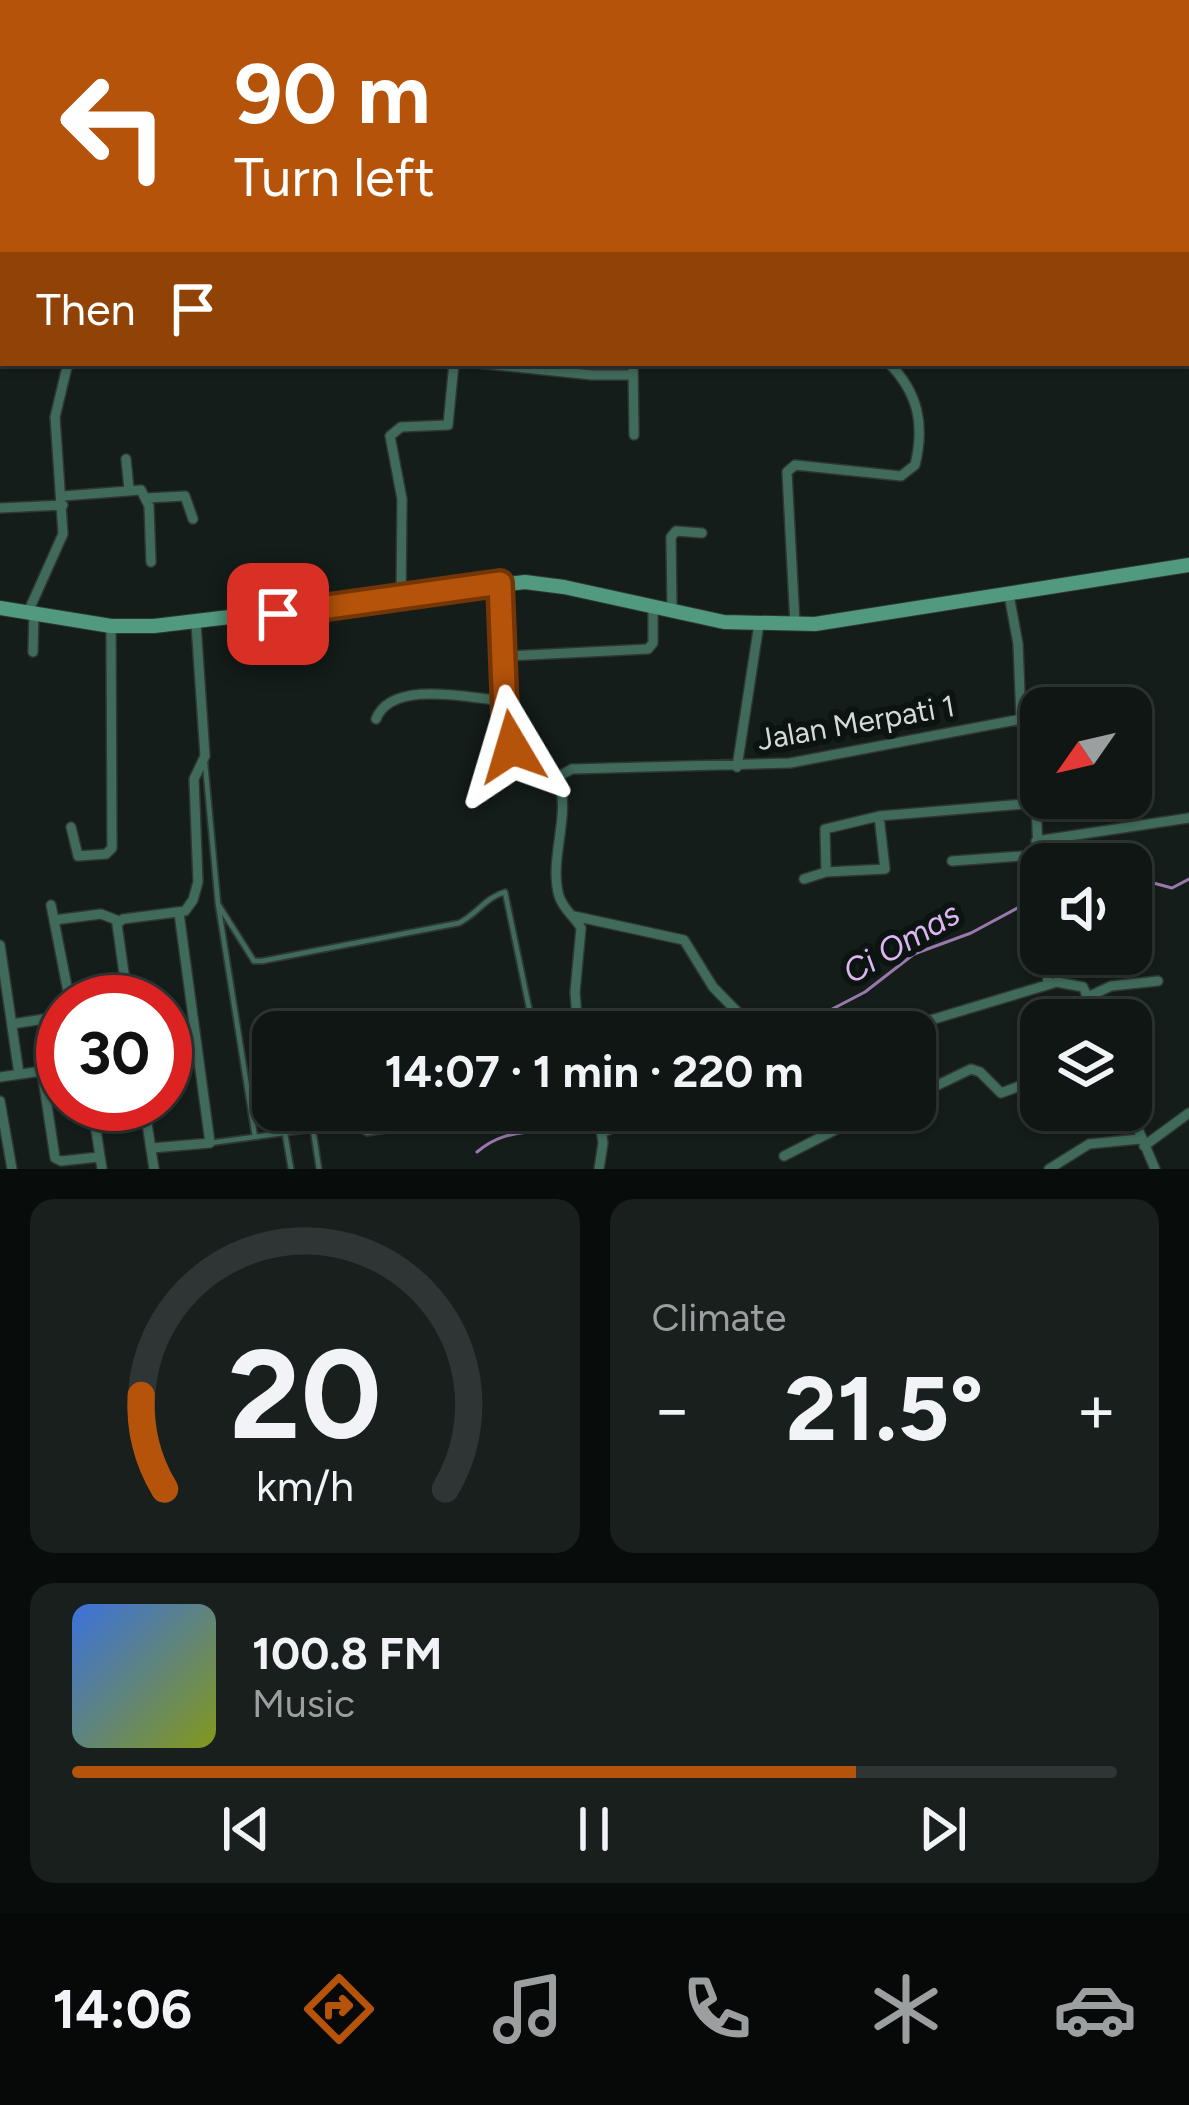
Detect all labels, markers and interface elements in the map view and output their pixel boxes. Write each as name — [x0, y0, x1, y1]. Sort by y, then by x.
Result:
text: 90 m — [234, 43, 430, 144]
icon: left — [36, 48, 192, 204]
text: Turn left — [234, 145, 435, 210]
icon: arrive — [160, 276, 226, 342]
text: Then — [36, 282, 136, 336]
pin — [227, 563, 329, 665]
icon: arrive — [245, 581, 311, 647]
position arrow — [449, 684, 575, 810]
street label: Jalan Merpati 1 — [754, 687, 958, 758]
north arrow — [1020, 687, 1152, 819]
map controls — [1020, 687, 1152, 1131]
button: sound — [1020, 843, 1152, 975]
water label: Ci Omas — [836, 893, 967, 991]
speed limit sign: 30 — [36, 975, 192, 1131]
button: layers — [1020, 999, 1152, 1131]
text: 14:07 · 1 min · 220 m — [385, 1044, 803, 1098]
text: Climate — [652, 1294, 786, 1341]
text: 20 — [228, 1319, 381, 1469]
text: 21.5° — [785, 1354, 984, 1463]
text: − — [652, 1369, 693, 1449]
text: + — [1076, 1369, 1117, 1449]
text: km/h — [256, 1460, 354, 1512]
text: 100.8 FM — [252, 1626, 442, 1680]
text: Music — [252, 1680, 355, 1727]
icon: previous — [213, 1796, 279, 1862]
icon: pause — [561, 1796, 627, 1862]
icon: next — [910, 1796, 976, 1862]
icon: directions — [297, 1967, 381, 2051]
icon: music — [486, 1967, 570, 2051]
icon: phone — [675, 1967, 759, 2051]
icon: climate — [864, 1967, 948, 2051]
icon: car — [1053, 1967, 1137, 2051]
text: 14:06 — [52, 1977, 192, 2042]

